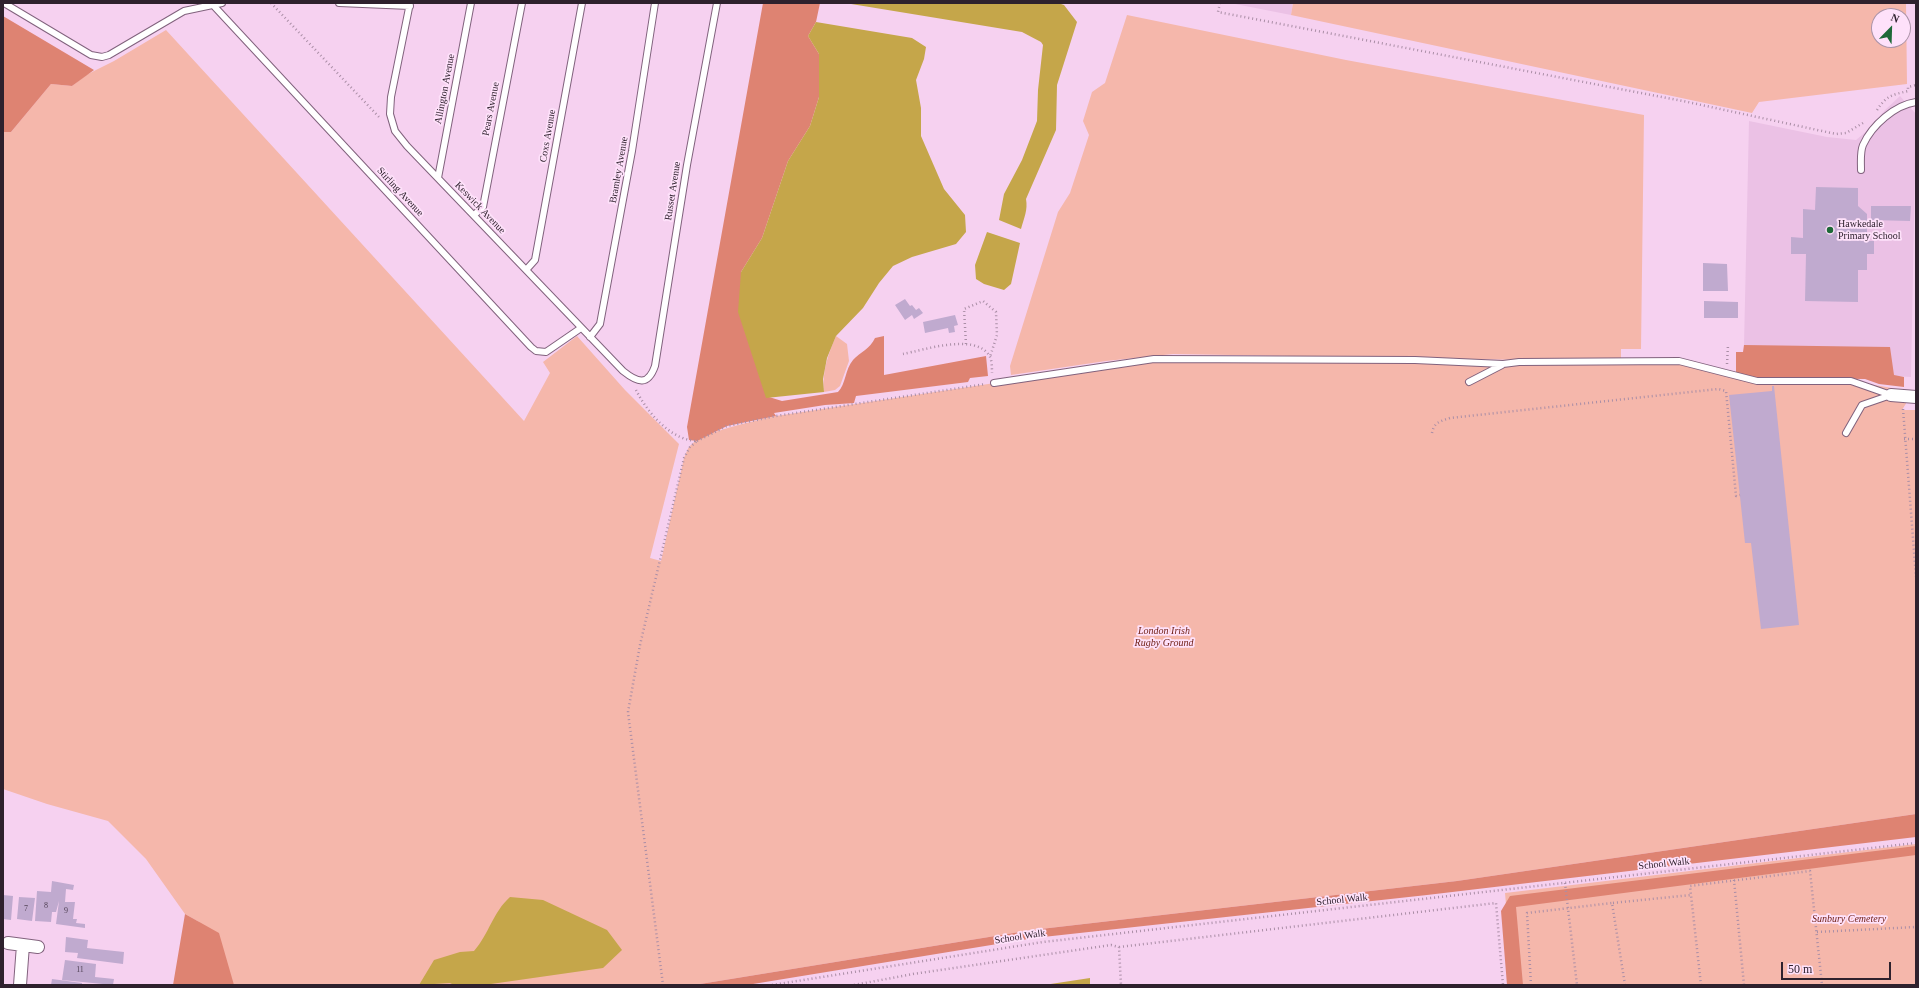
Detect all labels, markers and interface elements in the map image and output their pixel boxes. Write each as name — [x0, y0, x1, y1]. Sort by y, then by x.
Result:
north arrow — [1871, 8, 1911, 48]
text: N — [1889, 11, 1901, 25]
street label: Allington Avenue — [432, 53, 458, 125]
street label: Pears Avenue — [480, 81, 502, 137]
street label: Coxs Avenue — [537, 109, 559, 163]
street label: Bramley Avenue — [607, 136, 631, 204]
street label: Russet Avenue — [662, 161, 684, 221]
street label: Stirling Avenue — [374, 165, 426, 219]
street label: Keswick Avenue — [452, 179, 508, 237]
place label: Hawkedale Primary School — [1838, 218, 1900, 242]
marker: Hawkedale Primary School — [1825, 225, 1835, 235]
park label: London Irish Rugby Ground — [1135, 625, 1193, 648]
street label: School Walk — [1638, 855, 1690, 873]
street label: School Walk — [1316, 891, 1368, 909]
house number: 8 — [44, 901, 48, 911]
house number: 7 — [24, 904, 28, 914]
house number: 9 — [64, 906, 68, 916]
park label: Sunbury Cemetery — [1812, 913, 1886, 925]
street label: School Walk — [994, 927, 1046, 947]
scale bar — [1783, 954, 1893, 980]
text: 50 m — [1788, 962, 1812, 976]
house number: 11 — [76, 965, 84, 975]

